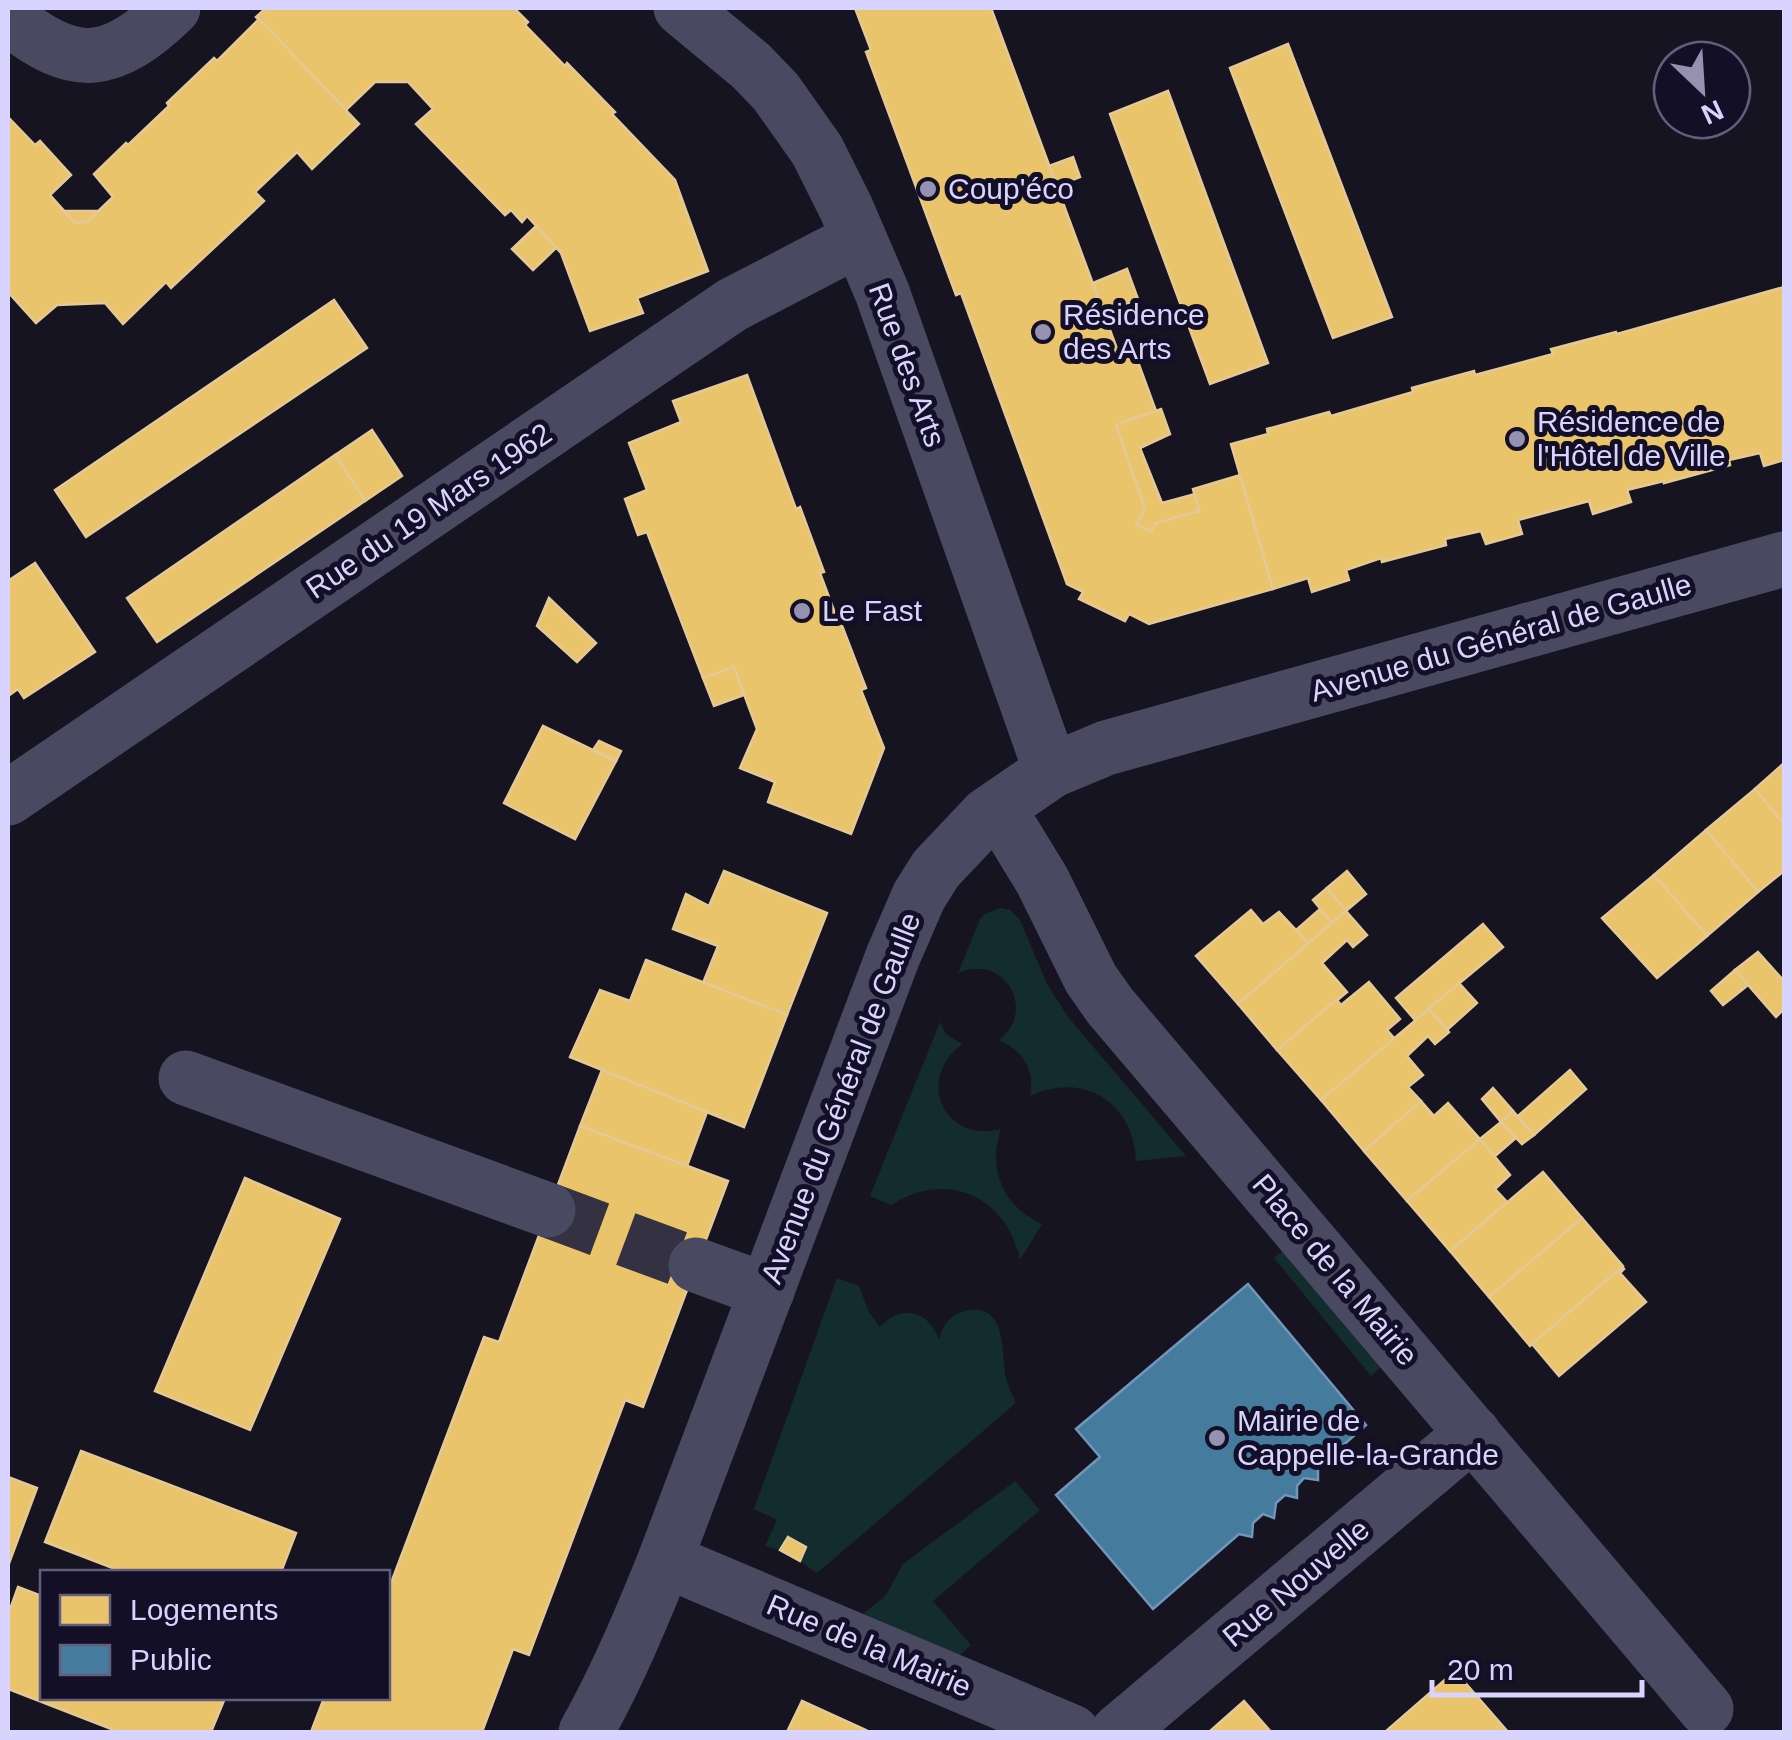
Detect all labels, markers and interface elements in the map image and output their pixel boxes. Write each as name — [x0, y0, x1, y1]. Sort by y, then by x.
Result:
north arrow — [1652, 40, 1752, 140]
text: N — [1697, 94, 1728, 131]
place label: Coup'éco — [948, 172, 1074, 205]
marker: Coup'éco — [917, 178, 939, 200]
street label: Rue des Arts — [863, 278, 952, 451]
place label: Résidence des Arts — [1063, 298, 1205, 365]
marker: Résidence des Arts — [1032, 321, 1054, 343]
place label: Résidence de l'Hôtel de Ville — [1537, 405, 1726, 472]
street label: Rue du 19 Mars 1962 — [300, 416, 558, 605]
marker: Résidence de l'Hôtel de Ville — [1506, 428, 1528, 450]
street label: Avenue du Général de Gaulle — [1307, 567, 1695, 708]
place label: Le Fast — [822, 594, 923, 627]
marker: Le Fast — [791, 600, 813, 622]
street label: Avenue du Général de Gaulle — [754, 908, 927, 1288]
street label: Place de la Mairie — [1246, 1168, 1425, 1372]
place label: Mairie de Cappelle-la-Grande — [1237, 1404, 1499, 1471]
marker: Mairie de Cappelle-la-Grande — [1206, 1427, 1228, 1449]
street label: Rue Nouvelle — [1216, 1512, 1375, 1653]
legend — [40, 1570, 390, 1700]
street label: Rue de la Mairie — [762, 1588, 976, 1703]
text: Logements — [130, 1593, 278, 1626]
scale bar — [1432, 1635, 1642, 1697]
text: Public — [130, 1643, 212, 1676]
text: 20 m — [1447, 1653, 1514, 1686]

